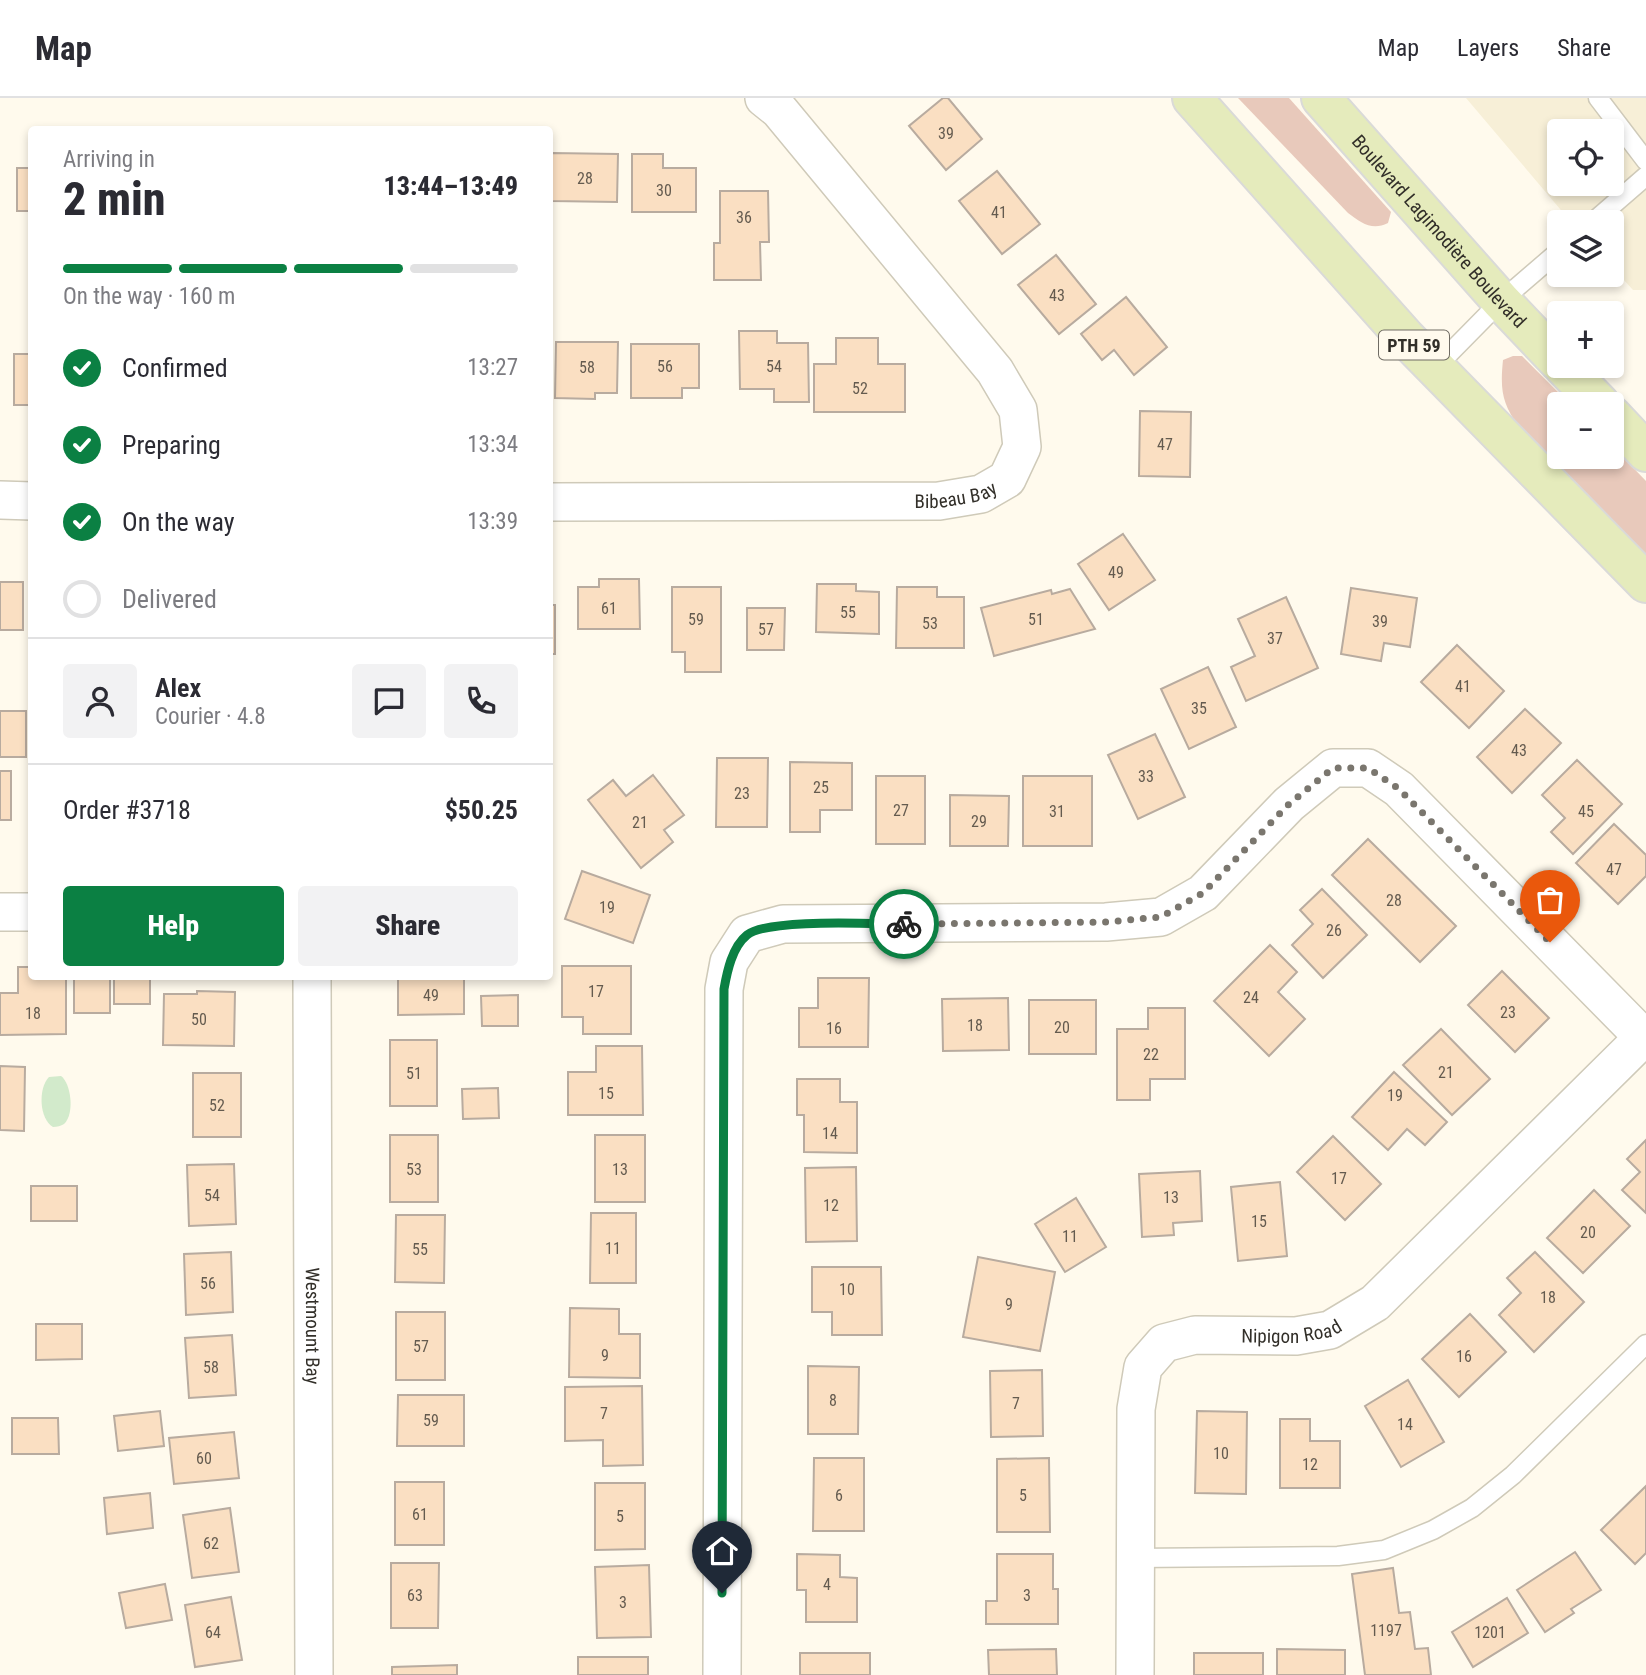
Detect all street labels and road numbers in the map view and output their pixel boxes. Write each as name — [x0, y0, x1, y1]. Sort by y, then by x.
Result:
street label: Boulevard Lagimodière Boulevard — [1347, 130, 1531, 332]
road number: PTH 59 — [1379, 330, 1449, 360]
street label: Bibeau Bay — [914, 476, 1001, 513]
street label: Westmount Bay — [301, 1268, 325, 1385]
street label: Nipigon Road — [1241, 1314, 1346, 1348]

